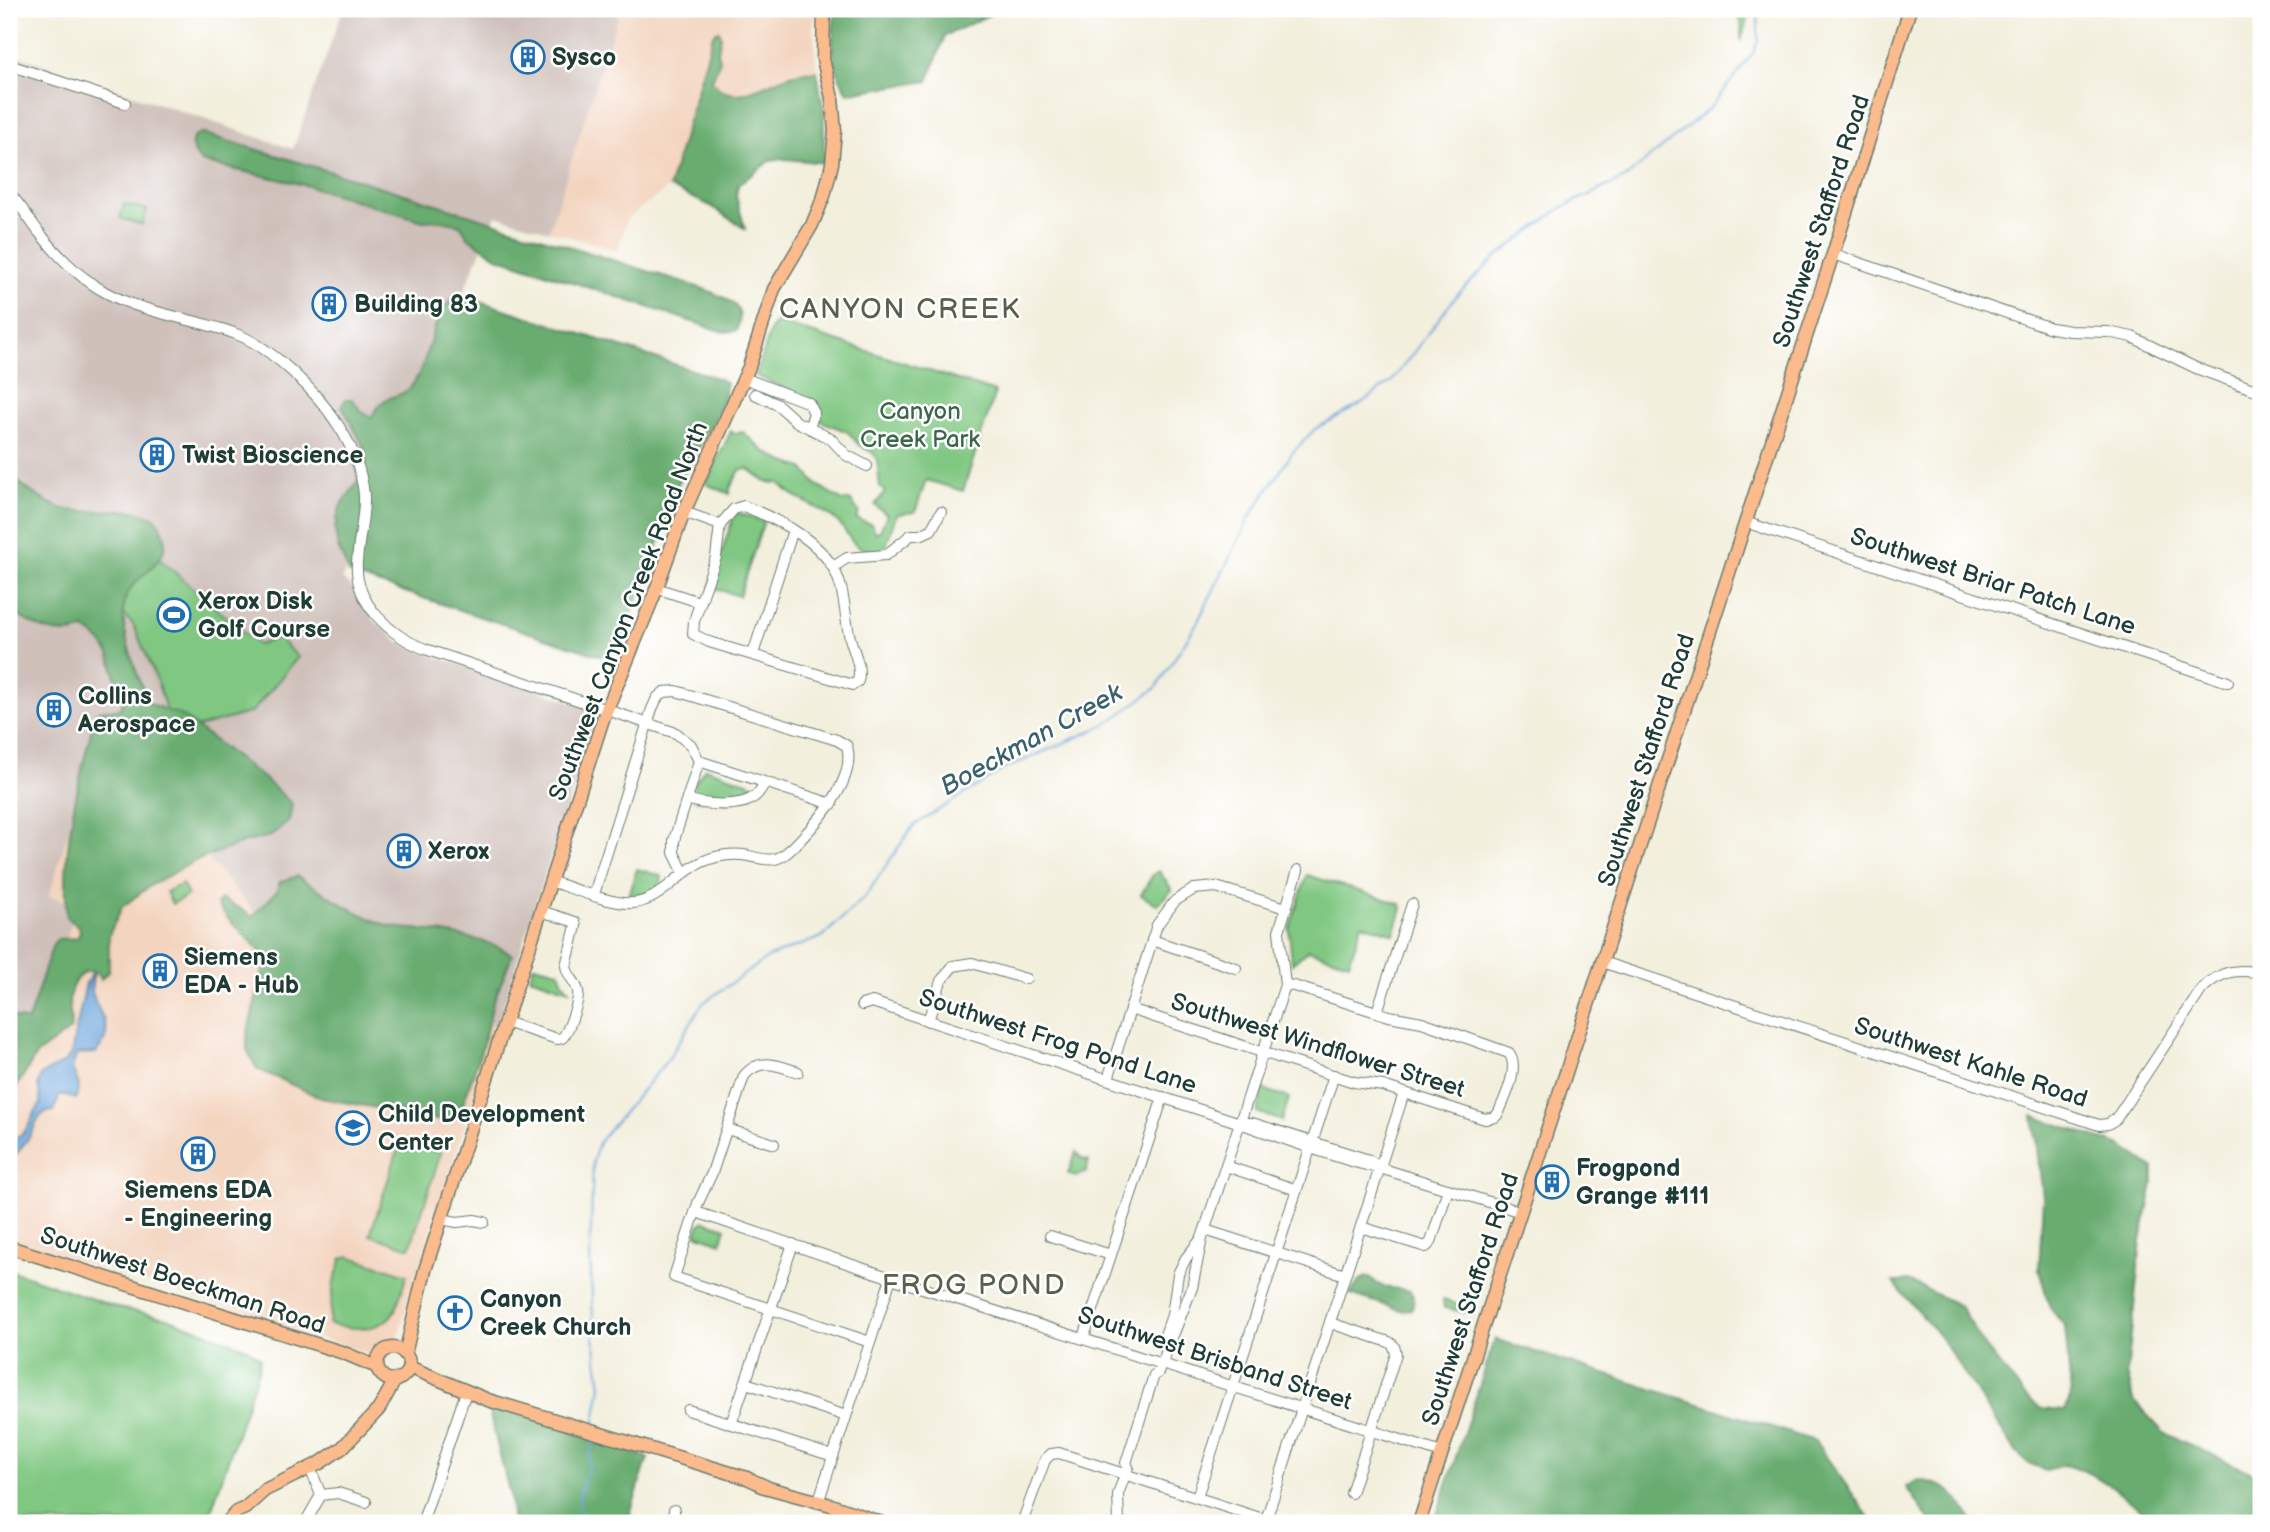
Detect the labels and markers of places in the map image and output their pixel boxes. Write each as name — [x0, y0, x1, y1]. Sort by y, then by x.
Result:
building icon: Sysco — [509, 38, 547, 76]
place label: Sysco — [552, 43, 616, 72]
building icon: Building 83 — [310, 285, 348, 323]
place label: Building 83 — [354, 290, 478, 319]
building icon: Twist Bioscience — [138, 436, 176, 474]
place label: Twist Bioscience — [182, 441, 363, 470]
place label: Xerox Disk Golf Course — [198, 587, 330, 644]
sports icon: Xerox Disk Golf Course — [155, 596, 193, 634]
place label: Collins Aerospace — [77, 682, 196, 739]
building icon: Collins Aerospace — [35, 691, 73, 729]
building icon: Xerox — [385, 832, 423, 870]
place label: Xerox — [428, 837, 489, 866]
place label: Siemens EDA - Hub — [184, 943, 299, 1000]
building icon: Siemens EDA - Hub — [141, 952, 179, 990]
place label: Child Development Center — [378, 1100, 585, 1157]
school or university icon: Child Development Center — [334, 1109, 372, 1147]
building icon: Siemens EDA - Engineering — [179, 1135, 217, 1173]
place label: Frogpond Grange #111 — [1576, 1154, 1709, 1211]
building icon: Frogpond Grange #111 — [1533, 1163, 1571, 1201]
place label: Siemens EDA - Engineering — [124, 1176, 272, 1233]
place label: Canyon Creek Church — [480, 1285, 631, 1342]
church icon: Canyon Creek Church — [436, 1294, 474, 1332]

